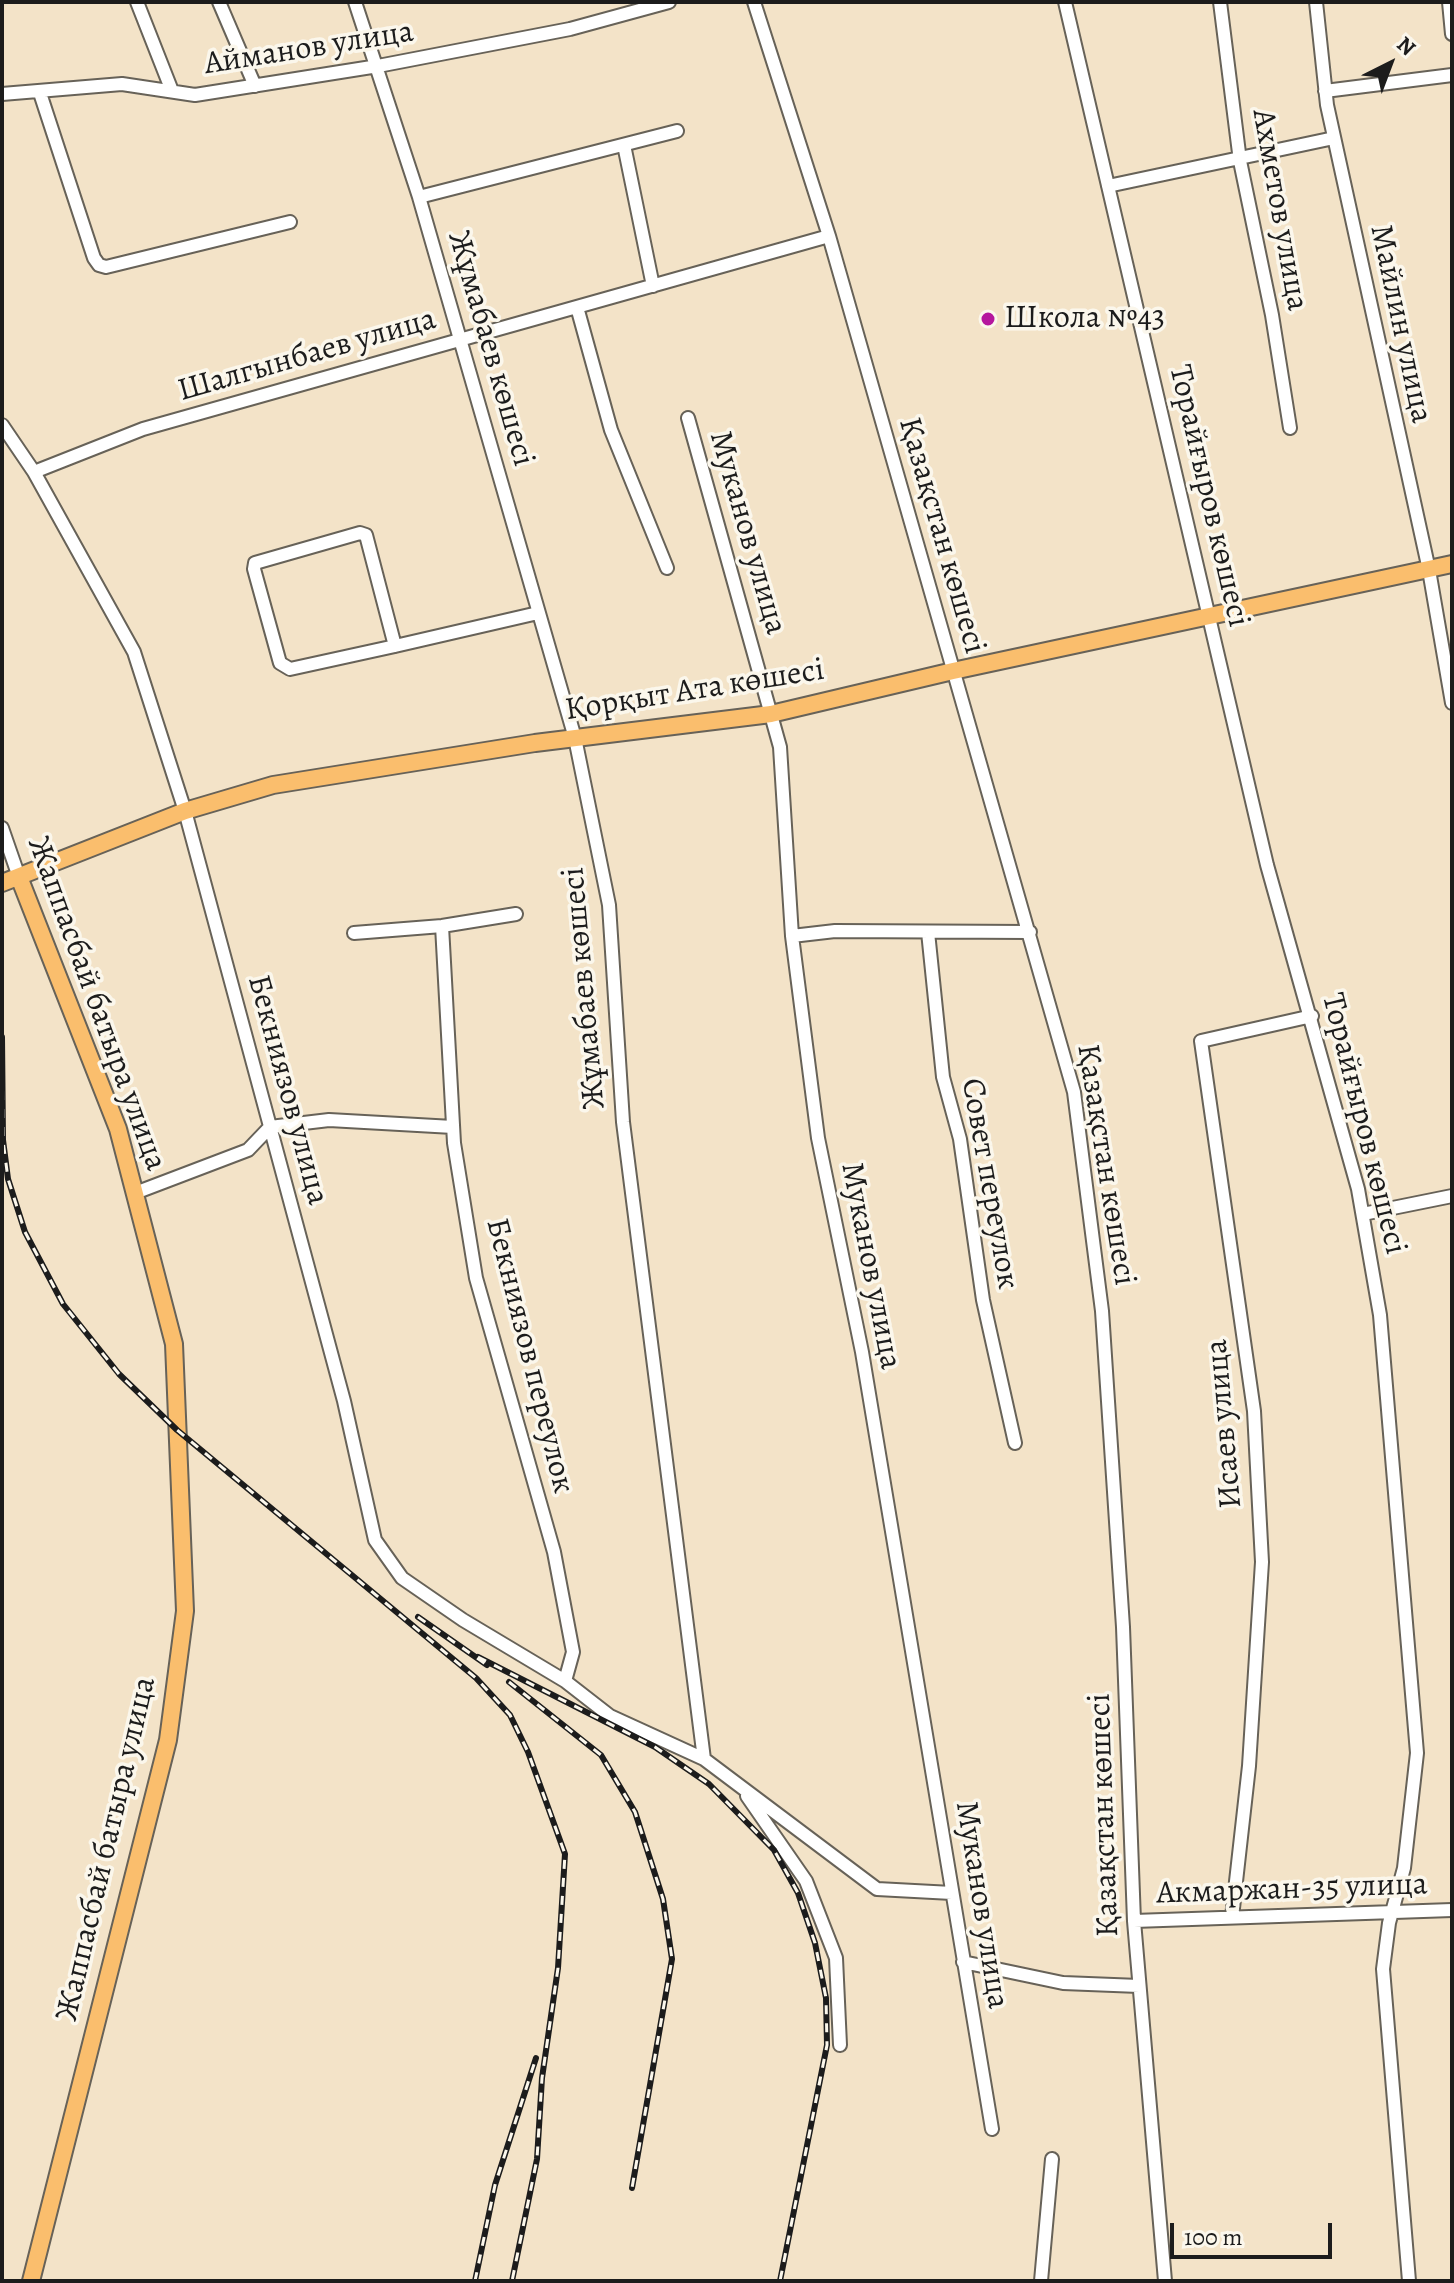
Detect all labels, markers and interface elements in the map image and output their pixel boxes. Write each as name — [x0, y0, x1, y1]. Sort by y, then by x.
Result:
street label: Айманов улица — [202, 14, 416, 84]
north arrow — [1350, 24, 1430, 104]
text: N — [1390, 30, 1422, 63]
street label: Ахметов улица — [1242, 106, 1316, 314]
street label: Майлин улица — [1360, 221, 1440, 427]
street label: Жұмабаев көшесі — [438, 227, 542, 471]
place label: Школа №43 — [1004, 300, 1165, 338]
street label: Шалгынбаев улица — [173, 301, 441, 411]
marker: Школа №43 — [979, 310, 997, 328]
street label: Торайғыров көшесі — [1159, 361, 1257, 631]
street label: Қазақстан көшесі — [889, 414, 993, 658]
street label: Муканов улица — [700, 427, 794, 639]
street label: Қорқыт Ата көшесі — [563, 652, 827, 730]
street label: Жаппасбай батыра улица — [18, 832, 174, 1176]
street label: Жұмабаев көшесі — [555, 865, 615, 1111]
street label: Бекниязов улица — [238, 971, 336, 1209]
street label: Торайғыров көшесі — [1312, 990, 1414, 1258]
street label: Қазақстан көшесі — [1067, 1042, 1143, 1288]
street label: Совет переулок — [952, 1076, 1026, 1292]
street label: Муканов улица — [831, 1159, 909, 1373]
street label: Бекниязов переулок — [476, 1215, 582, 1497]
street label: Исаев улица — [1198, 1338, 1252, 1510]
street label: Жаппасбай батыра улица — [49, 1673, 165, 2025]
street label: Қазақстан көшесі — [1082, 1693, 1128, 1937]
street label: Муканов улица — [946, 1798, 1016, 2012]
street label: Акмаржан-35 улица — [1156, 1866, 1428, 1914]
scale bar — [1174, 2207, 1336, 2257]
text: 100 m — [1184, 2221, 1243, 2253]

